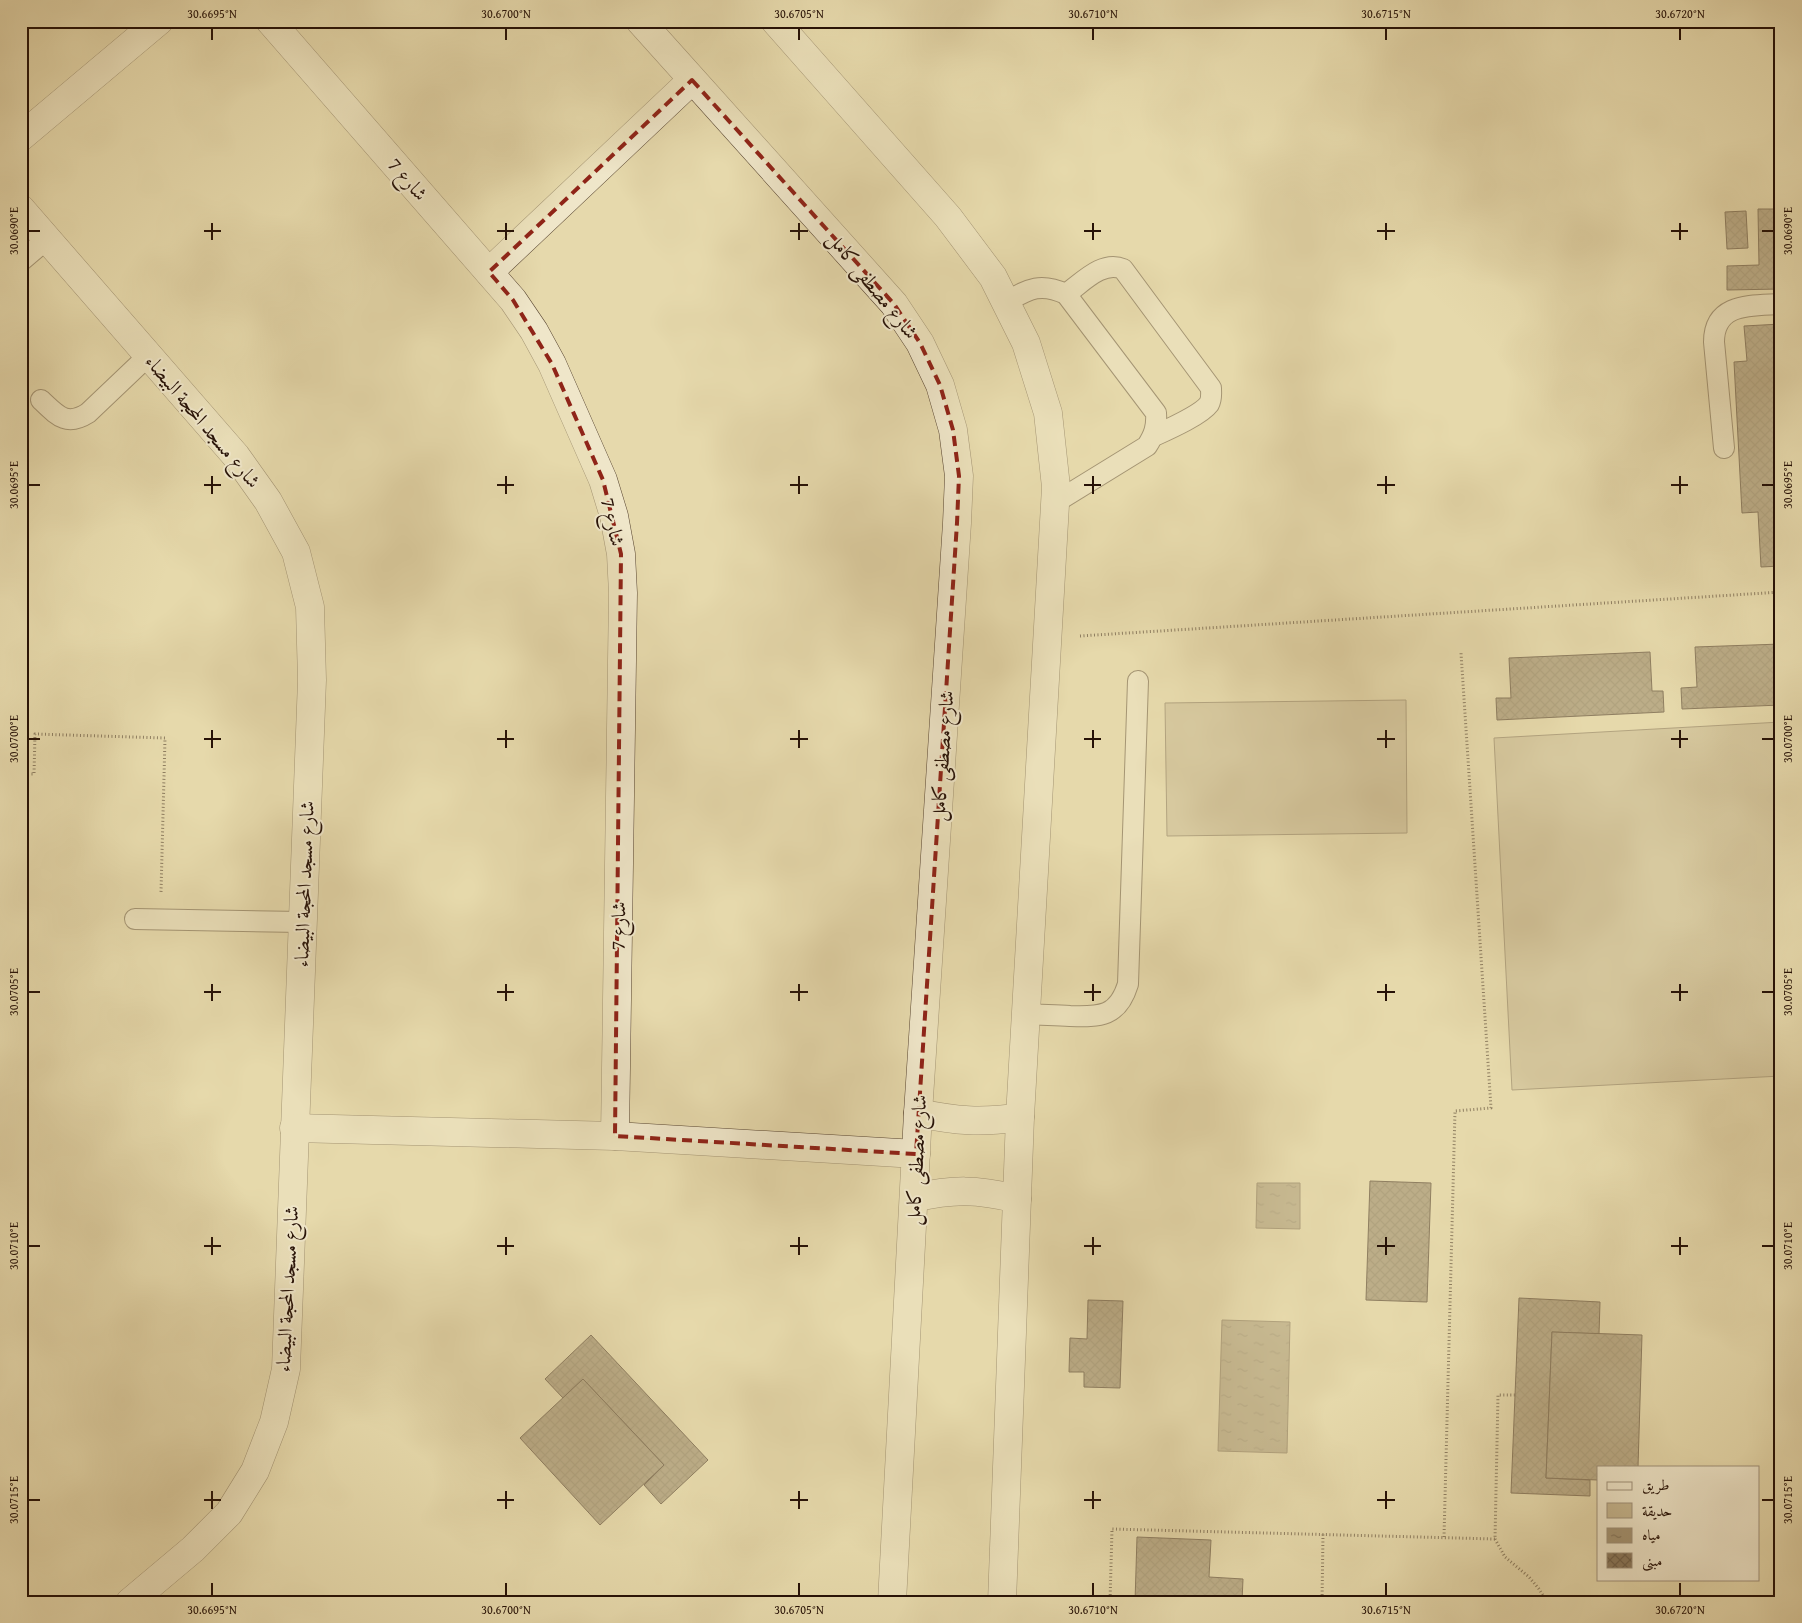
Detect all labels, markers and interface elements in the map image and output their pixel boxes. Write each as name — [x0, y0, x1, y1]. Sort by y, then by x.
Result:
text: 30.6695°N — [187, 5, 237, 22]
text: 30.6700°N — [481, 5, 531, 22]
text: 30.6705°N — [774, 5, 824, 22]
text: 30.6710°N — [1068, 5, 1118, 22]
text: 30.6715°N — [1361, 5, 1411, 22]
text: 30.6720°N — [1655, 5, 1705, 22]
street label: شارع 7 — [378, 151, 435, 209]
text: 30.0690°E — [5, 207, 22, 255]
text: 30.0690°E — [1779, 207, 1796, 255]
street label: شارع مصطفى كامل — [818, 225, 926, 347]
street label: شارع مسجد المحجة البيضاء — [136, 348, 268, 496]
text: 30.0695°E — [5, 461, 22, 509]
text: 30.0695°E — [1779, 461, 1796, 509]
street label: شارع 7 — [590, 495, 633, 550]
street label: شارع مصطفى كامل — [922, 690, 965, 823]
text: 30.0700°E — [5, 715, 22, 763]
text: 30.0700°E — [1779, 715, 1796, 763]
street label: شارع مسجد المحجة البيضاء — [286, 800, 325, 968]
street label: شارع 7 — [603, 901, 636, 951]
text: 30.0705°E — [5, 968, 22, 1016]
text: 30.0705°E — [1779, 968, 1796, 1016]
street label: شارع مصطفى كامل — [898, 1094, 937, 1226]
street label: شارع مسجد المحجة البيضاء — [268, 1205, 309, 1373]
text: 30.0710°E — [5, 1222, 22, 1270]
text: 30.0710°E — [1779, 1222, 1796, 1270]
legend — [1597, 1466, 1760, 1580]
text: طريق — [1642, 1474, 1669, 1495]
text: 30.0715°E — [5, 1476, 22, 1524]
text: 30.0715°E — [1779, 1476, 1796, 1524]
text: حديقة — [1642, 1500, 1672, 1521]
text: مياه — [1642, 1524, 1660, 1545]
text: مبنى — [1642, 1550, 1662, 1572]
text: 30.6695°N — [187, 1601, 237, 1618]
text: 30.6700°N — [481, 1601, 531, 1618]
text: 30.6705°N — [774, 1601, 824, 1618]
text: 30.6710°N — [1068, 1601, 1118, 1618]
text: 30.6715°N — [1361, 1601, 1411, 1618]
text: 30.6720°N — [1655, 1601, 1705, 1618]

